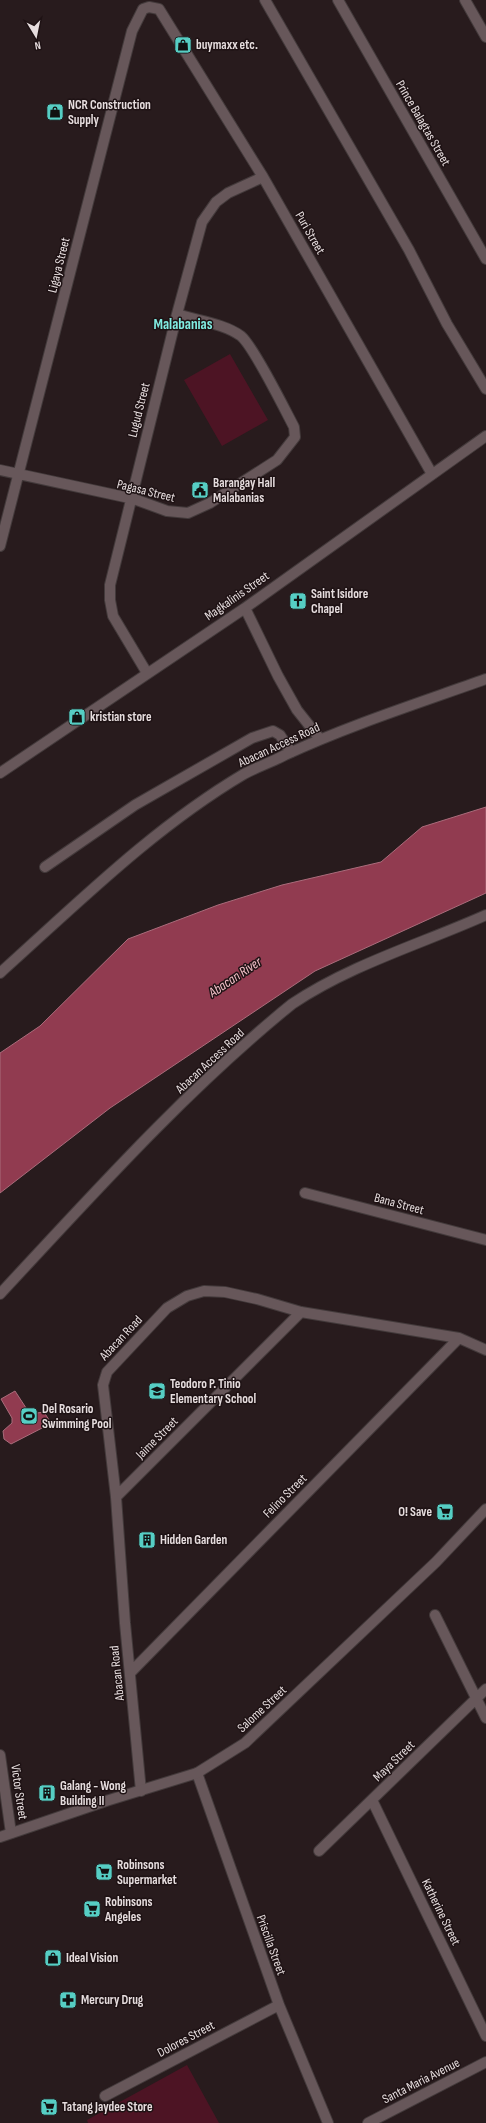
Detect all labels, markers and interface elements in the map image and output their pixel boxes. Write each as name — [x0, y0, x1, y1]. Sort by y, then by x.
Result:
north arrow — [16, 16, 56, 56]
shop icon: buymaxx etc. — [173, 35, 193, 55]
place label: buymaxx etc. — [196, 37, 258, 53]
text: N — [34, 38, 42, 52]
street label: Prince Balagtas Street — [392, 77, 454, 169]
place label: NCR Construction Supply — [68, 97, 151, 128]
shop icon: NCR Construction Supply — [45, 102, 65, 122]
street label: Puri Street — [291, 209, 329, 257]
street label: Ligaya Street — [44, 236, 74, 294]
district label: Malabanias — [153, 315, 213, 334]
street label: Lugud Street — [124, 381, 154, 439]
place label: Barangay Hall Malabanias — [213, 475, 275, 506]
street label: Pagasa Street — [115, 476, 177, 506]
public building icon: Barangay Hall Malabanias — [190, 480, 210, 500]
street label: Magkalinis Street — [202, 568, 272, 624]
place label: Saint Isidore Chapel — [311, 586, 369, 617]
church icon: Saint Isidore Chapel — [288, 591, 308, 611]
shop icon: kristian store — [67, 707, 87, 727]
place label: kristian store — [90, 709, 152, 725]
street label: Abacan Access Road — [235, 719, 322, 771]
water label: Abacan River — [205, 953, 266, 1001]
street label: Abacan Access Road — [172, 1025, 248, 1098]
street label: Bana Street — [372, 1190, 426, 1218]
street label: Abacan Road — [96, 1312, 146, 1364]
place label: Teodoro P. Tinio Elementary School — [170, 1376, 257, 1407]
school or university icon: Teodoro P. Tinio Elementary School — [147, 1381, 167, 1401]
place label: Del Rosario Swimming Pool — [42, 1401, 112, 1432]
sports icon: Del Rosario Swimming Pool — [19, 1406, 39, 1426]
street label: Jaime Street — [132, 1414, 181, 1463]
street label: Felino Street — [260, 1471, 310, 1521]
supermarket icon: O! Save — [435, 1502, 455, 1522]
place label: O! Save — [398, 1504, 432, 1520]
building icon: Hidden Garden — [137, 1530, 157, 1550]
place label: Hidden Garden — [160, 1532, 227, 1548]
street label: Abacan Road — [106, 1645, 128, 1702]
street label: Salome Street — [234, 1682, 290, 1736]
street label: Maya Street — [370, 1737, 418, 1785]
street label: Victor Street — [7, 1763, 31, 1821]
place label: Galang - Wong Building II — [60, 1778, 127, 1809]
building icon: Galang - Wong Building II — [37, 1783, 57, 1803]
place label: Robinsons Supermarket — [117, 1857, 177, 1888]
supermarket icon: Robinsons Supermarket — [94, 1862, 114, 1882]
street label: Katherine Street — [418, 1876, 464, 1948]
place label: Robinsons Angeles — [104, 1894, 152, 1925]
supermarket icon: Robinsons Angeles — [82, 1899, 102, 1919]
street label: Priscilla Street — [253, 1913, 289, 1977]
shop icon: Ideal Vision — [43, 1948, 63, 1968]
place label: Ideal Vision — [66, 1950, 118, 1966]
pharmacy icon: Mercury Drug — [58, 1990, 78, 2010]
place label: Mercury Drug — [81, 1992, 144, 2008]
street label: Dolores Street — [155, 2017, 217, 2061]
street label: Santa Maria Avenue — [380, 2055, 462, 2107]
supermarket icon: Tatang Jaydee Store — [39, 2097, 59, 2117]
place label: Tatang Jaydee Store — [62, 2099, 153, 2115]

